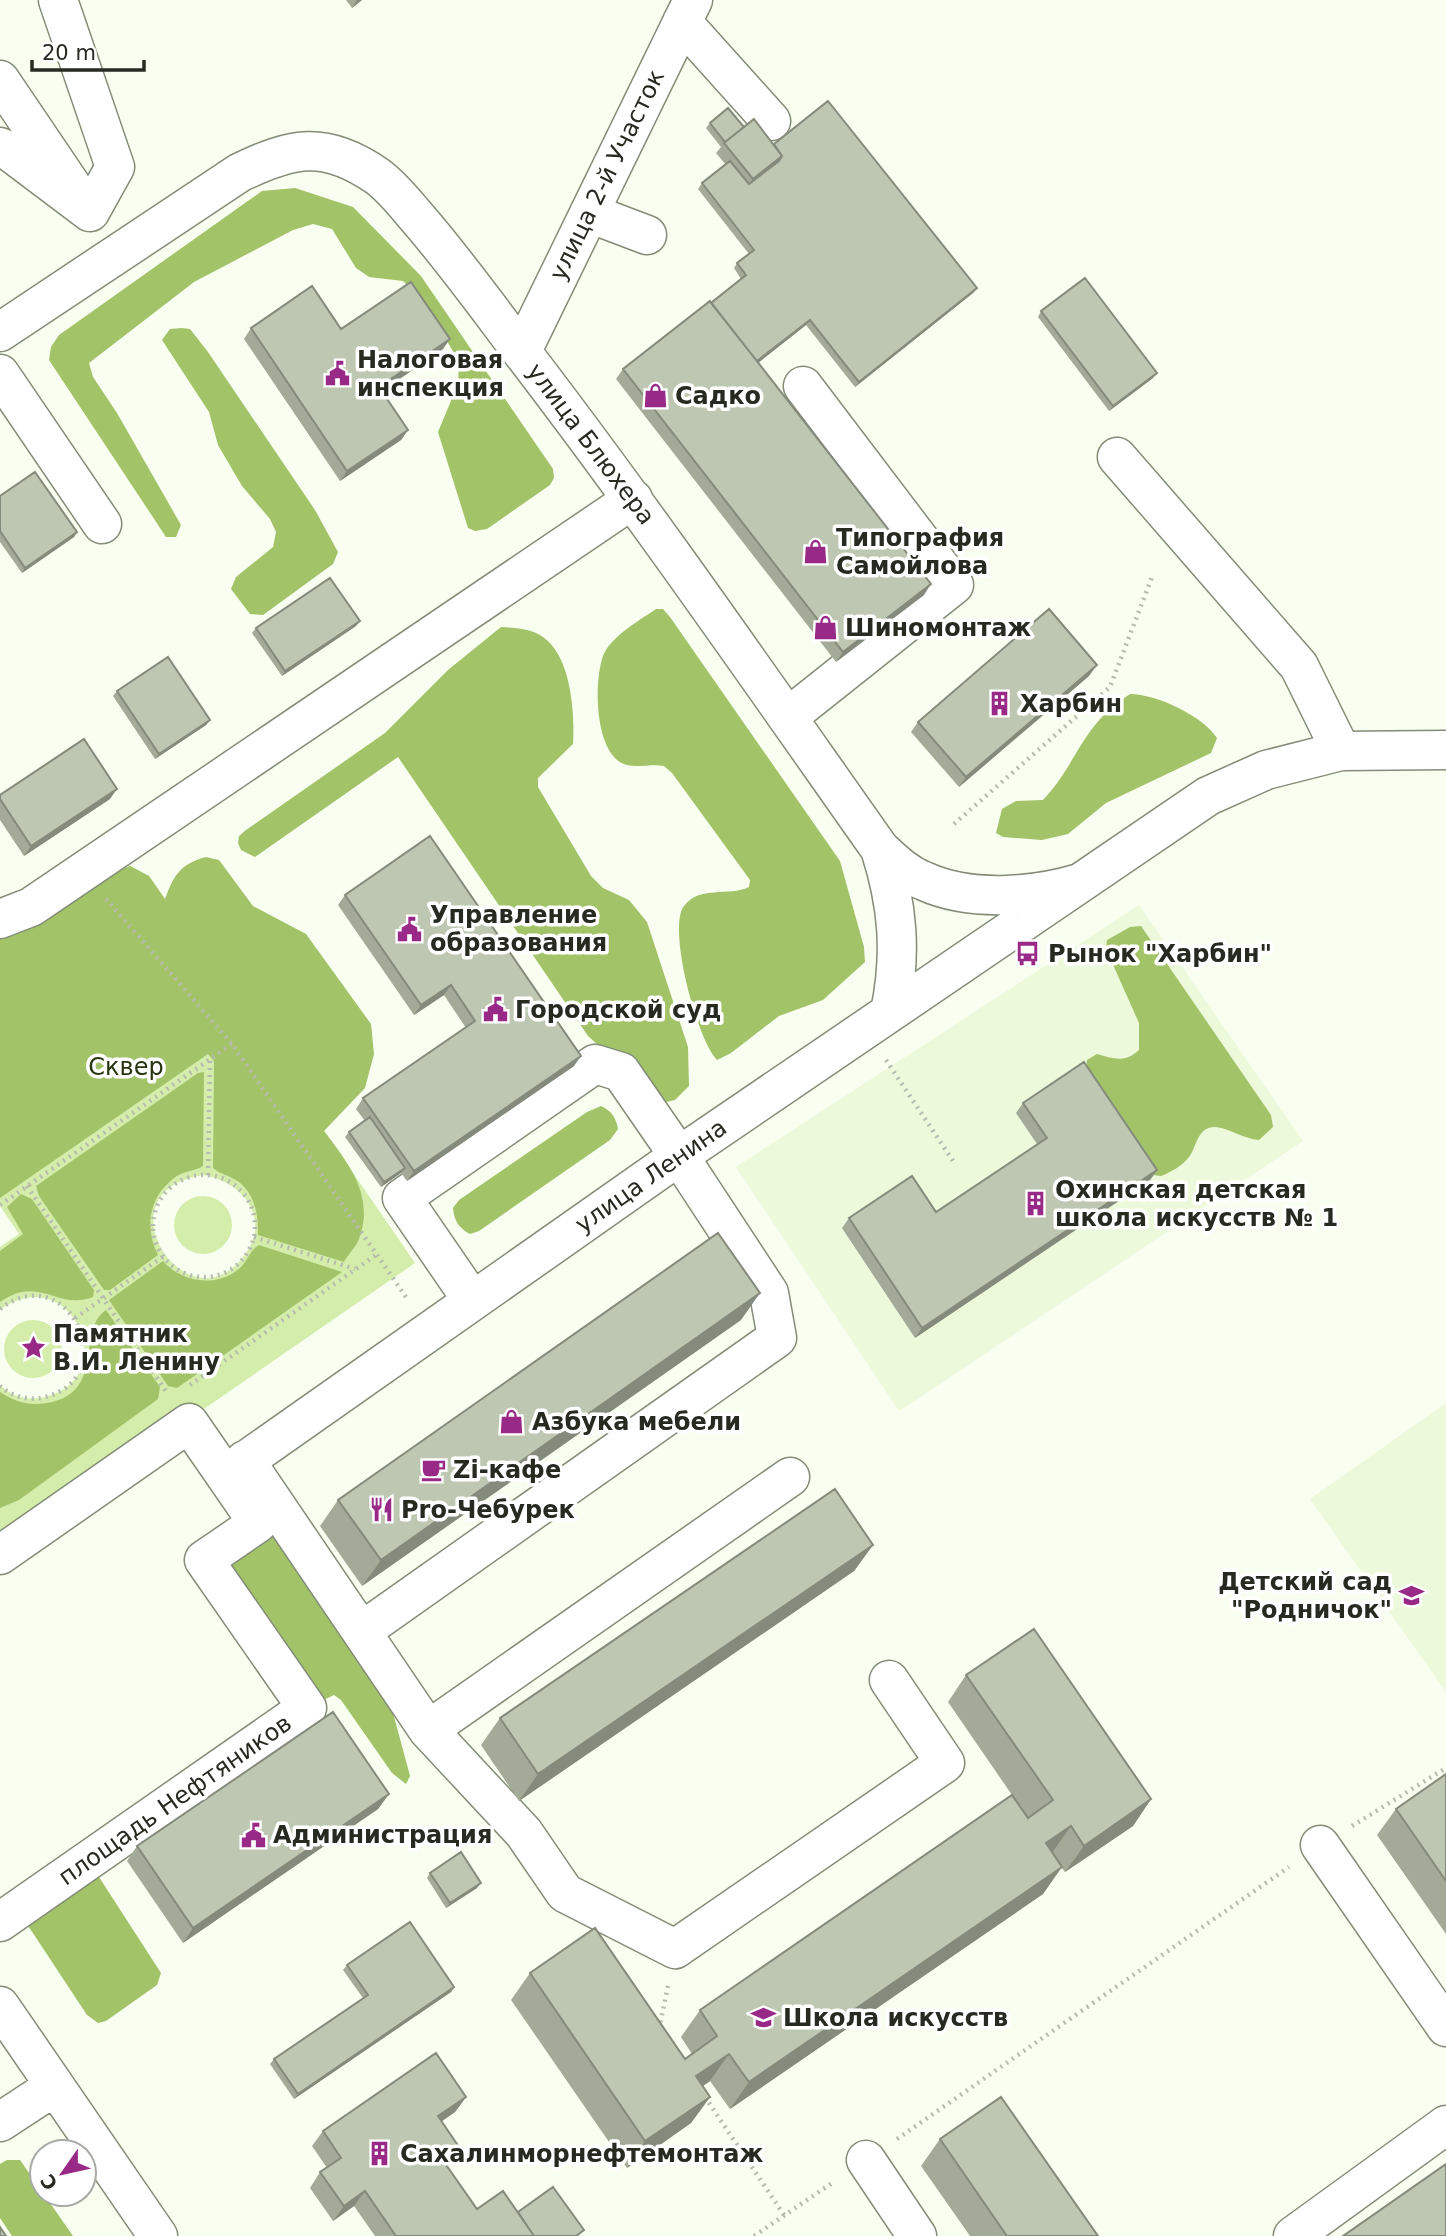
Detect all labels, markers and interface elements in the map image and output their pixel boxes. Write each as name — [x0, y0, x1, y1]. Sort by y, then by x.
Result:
scale bar — [32, 28, 144, 72]
text: 20 m — [42, 41, 96, 65]
street label: улица 2-й Участок — [544, 65, 670, 285]
place label: Налоговая инспекция — [357, 346, 504, 402]
street label: улица Блюхера — [521, 358, 661, 530]
public building icon: Налоговая инспекция — [323, 360, 351, 388]
shop icon: Садко — [641, 382, 669, 410]
place label: Садко — [675, 382, 761, 410]
place label: Типография Самойлова — [836, 524, 1004, 580]
shop icon: Типография Самойлова — [802, 538, 830, 566]
shop icon: Шиномонтаж — [811, 614, 839, 642]
place label: Шиномонтаж — [845, 614, 1031, 642]
building icon: Харбин — [986, 690, 1014, 718]
place label: Харбин — [1020, 690, 1122, 718]
place label: Управление образования — [430, 901, 607, 957]
public building icon: Управление образования — [396, 915, 424, 943]
bus stop icon: Рынок "Харбин" — [1014, 940, 1042, 968]
place label: Рынок "Харбин" — [1048, 940, 1272, 968]
public building icon: Городской суд — [481, 996, 509, 1024]
place label: Городской суд — [515, 996, 721, 1024]
park label: Сквер — [88, 1053, 164, 1081]
street label: улица Ленина — [570, 1113, 732, 1239]
place label: Охинская детская школа искусств № 1 — [1055, 1176, 1338, 1232]
building icon: Охинская детская школа искусств № 1 — [1021, 1190, 1049, 1218]
place label: Памятник В.И. Ленину — [53, 1320, 220, 1376]
place icon: Памятник В.И. Ленину — [19, 1334, 47, 1362]
shop icon: Азбука мебели — [498, 1408, 526, 1436]
place label: Азбука мебели — [532, 1408, 741, 1436]
cafe icon: Zi-кафе — [419, 1456, 447, 1484]
place label: Zi-кафе — [453, 1456, 561, 1484]
restaurant icon: Pro-Чебурек — [367, 1496, 395, 1524]
place label: Pro-Чебурек — [401, 1496, 575, 1524]
place label: Детский сад "Родничок" — [1218, 1568, 1392, 1624]
school or university icon: Детский сад "Родничок" — [1398, 1582, 1426, 1610]
street label: площадь Нефтяников — [53, 1709, 297, 1891]
public building icon: Администрация — [239, 1821, 267, 1849]
place label: Администрация — [273, 1821, 492, 1849]
school or university icon: Школа искусств — [749, 2004, 777, 2032]
place label: Школа искусств — [783, 2004, 1008, 2032]
north arrow — [28, 2138, 98, 2208]
building icon: Сахалинморнефтемонтаж — [366, 2140, 394, 2168]
place label: Сахалинморнефтемонтаж — [400, 2140, 763, 2168]
text: С — [36, 2171, 62, 2194]

